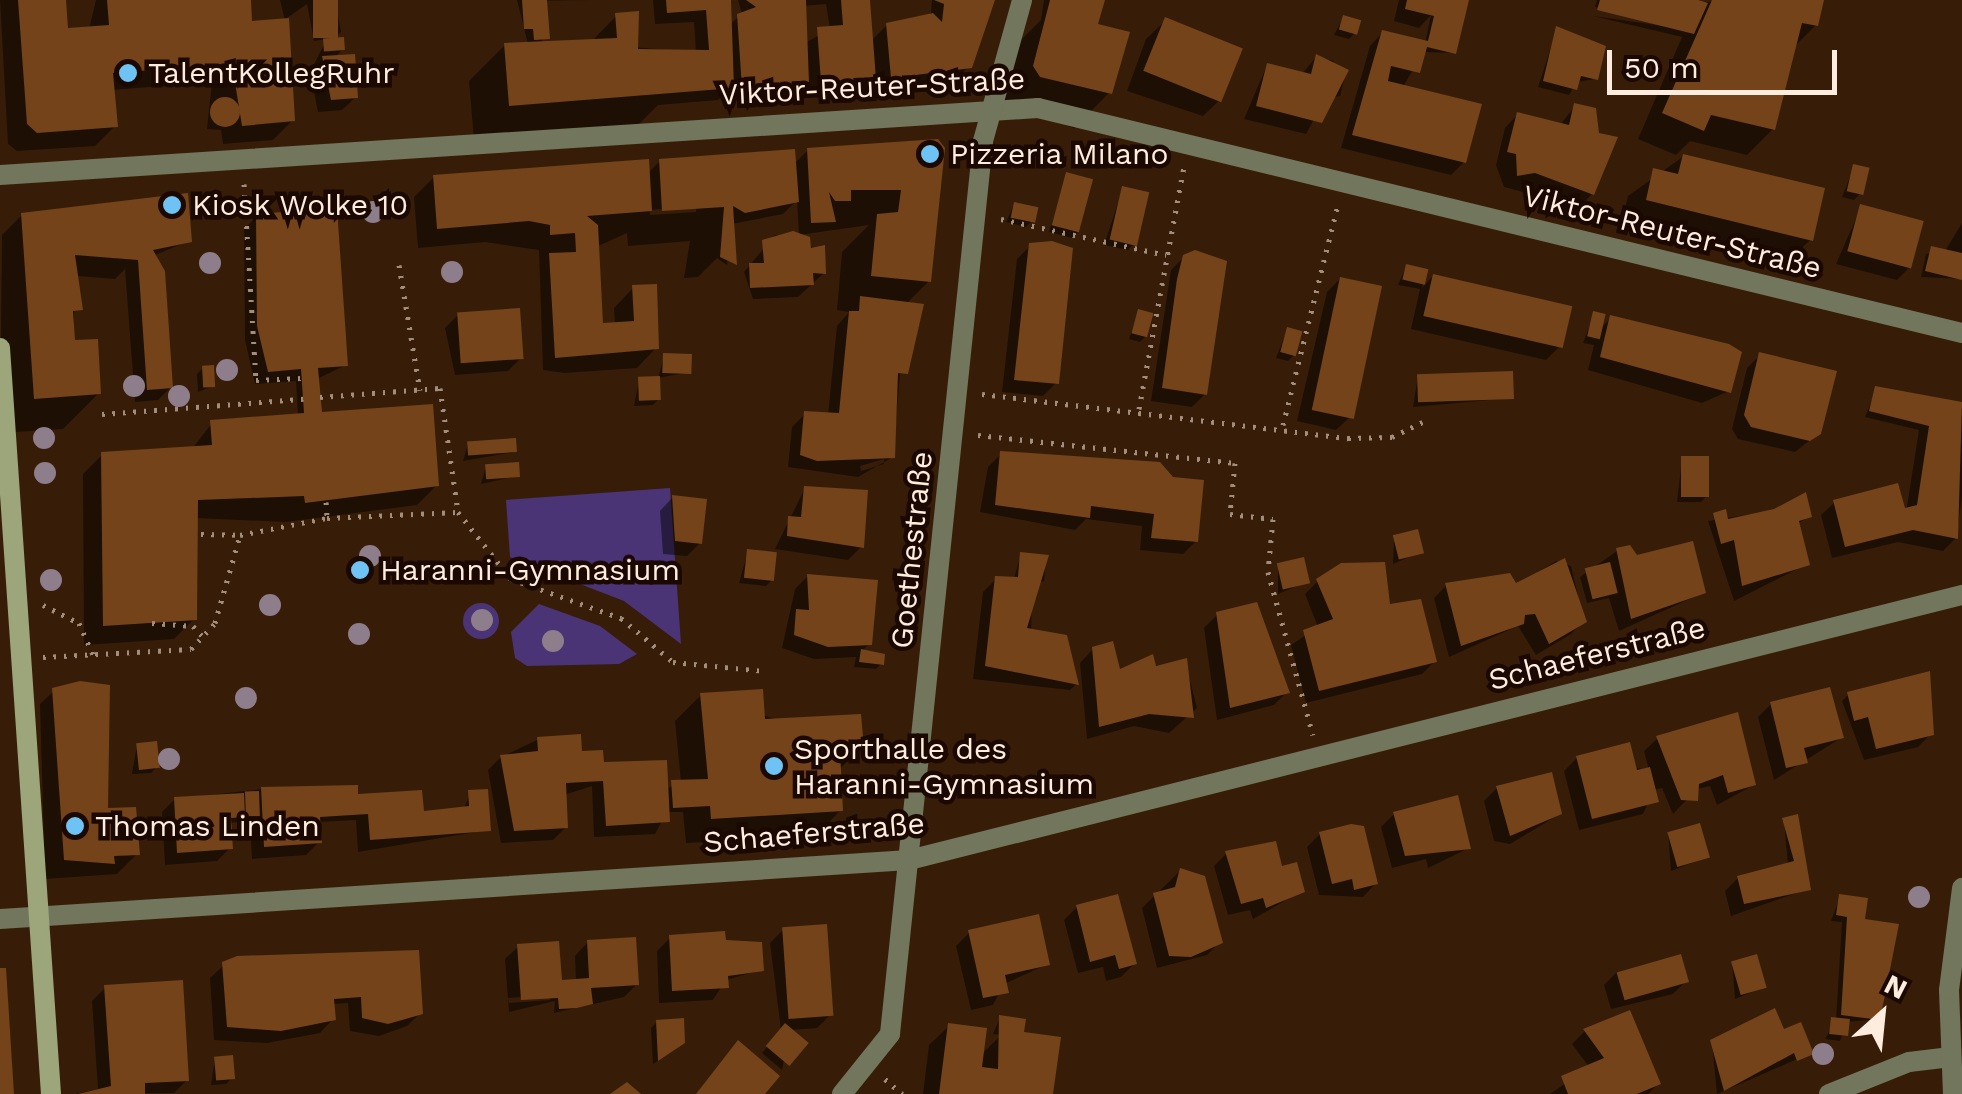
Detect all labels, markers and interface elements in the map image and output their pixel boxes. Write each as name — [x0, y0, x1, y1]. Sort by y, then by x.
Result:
scale bar — [1612, 30, 1842, 92]
text: 50 m — [1624, 50, 1699, 85]
place label: TalentKollegRuhr — [148, 55, 394, 91]
street label: Viktor-Reuter-Straße — [718, 61, 1026, 113]
marker: TalentKollegRuhr — [117, 62, 139, 84]
place label: Pizzeria Milano — [950, 136, 1169, 172]
marker: Pizzeria Milano — [919, 143, 941, 165]
street label: Viktor-Reuter-Straße — [1519, 177, 1825, 287]
place label: Kiosk Wolke 10 — [192, 187, 410, 223]
marker: Kiosk Wolke 10 — [161, 194, 183, 216]
street label: Goethestraße — [884, 450, 940, 650]
place label: Haranni-Gymnasium — [380, 552, 680, 588]
marker: Haranni-Gymnasium — [349, 559, 371, 581]
street label: Schaeferstraße — [1485, 610, 1709, 698]
place label: Sporthalle des Haranni-Gymnasium — [794, 731, 1094, 802]
marker: Sporthalle des Haranni-Gymnasium — [763, 755, 785, 777]
street label: Schaeferstraße — [702, 805, 926, 861]
place label: Thomas Linden — [95, 808, 320, 844]
marker: Thomas Linden — [64, 815, 86, 837]
north arrow — [1832, 964, 1932, 1064]
text: N — [1879, 967, 1913, 1006]

